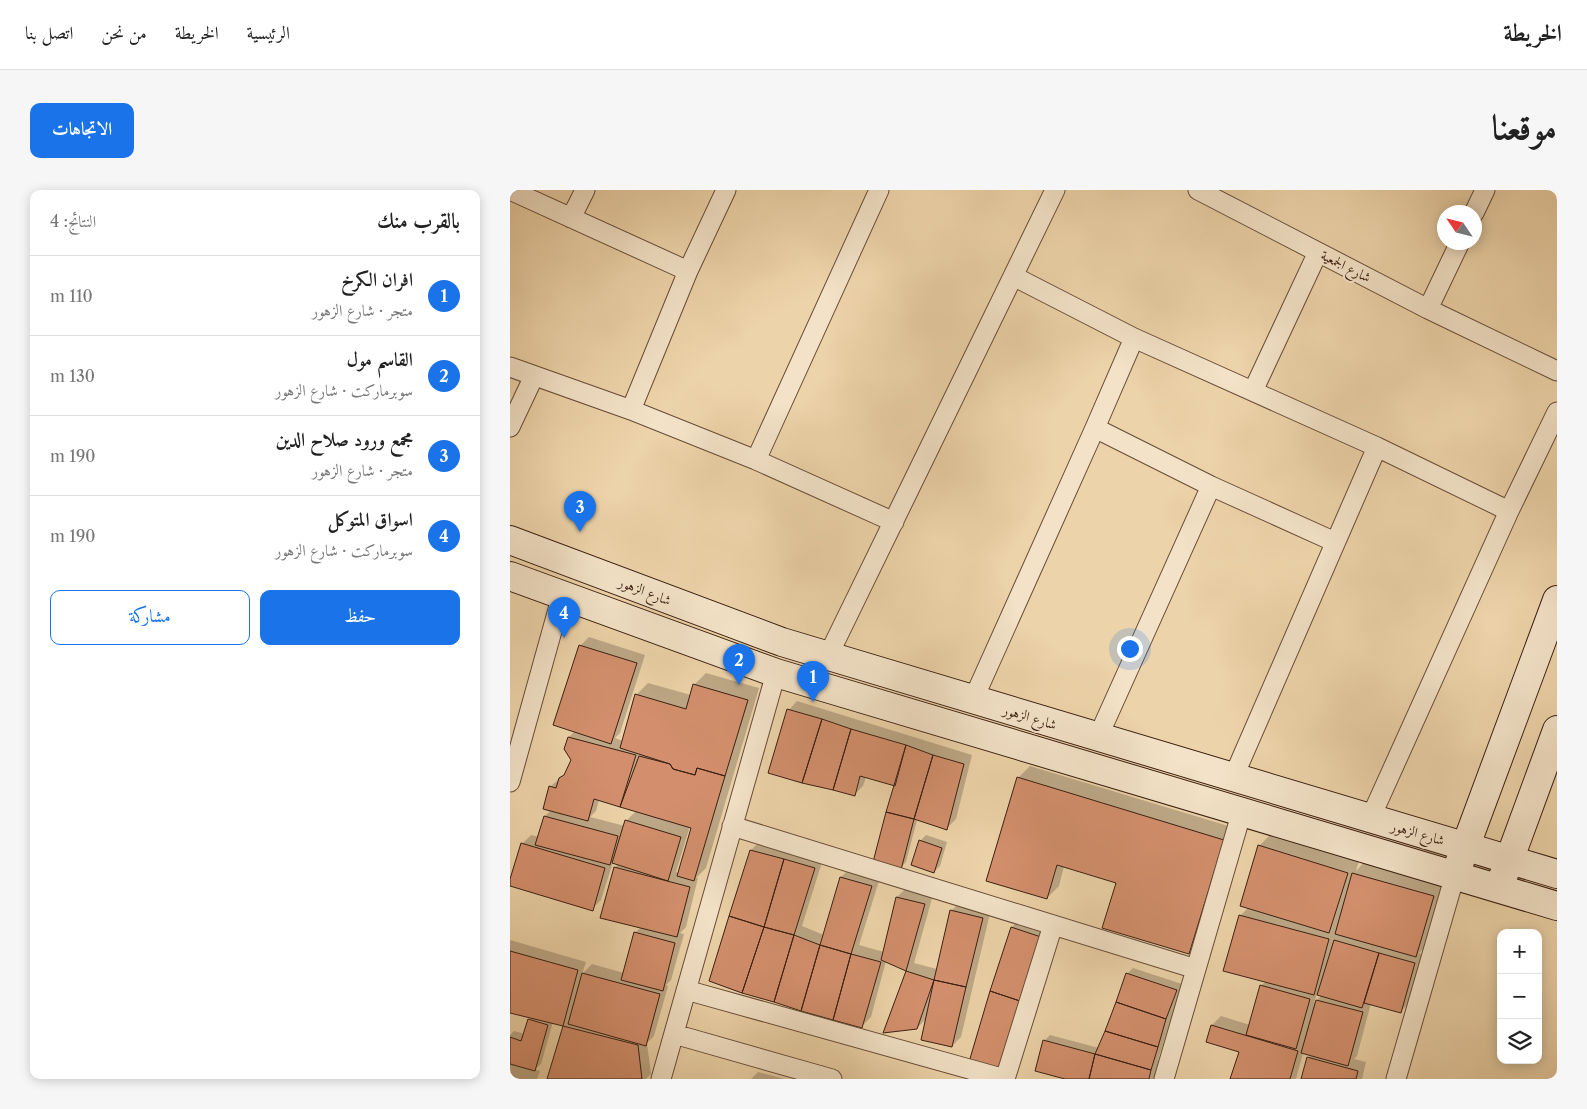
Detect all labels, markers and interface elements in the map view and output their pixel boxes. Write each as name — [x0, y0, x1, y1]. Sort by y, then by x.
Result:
text: الخريطة — [1504, 18, 1562, 47]
text: اتصل بنا — [25, 22, 73, 44]
text: من نحن — [101, 22, 147, 44]
text: الخريطة — [175, 22, 219, 44]
text: الرئيسية — [247, 22, 290, 44]
button: الاتجاهات — [30, 103, 134, 158]
text: موقعنا — [1492, 105, 1557, 148]
north arrow — [1437, 205, 1482, 250]
text: بالقرب منك — [377, 208, 460, 233]
text: النتائج: 4 — [50, 211, 96, 231]
street label: شارع الجمعية — [1316, 246, 1374, 289]
text: افران الكرخ — [341, 268, 413, 291]
text: 110 m — [50, 286, 93, 306]
text: 1 — [440, 286, 448, 306]
text: متجر · شارع الزهور — [312, 300, 413, 320]
text: القاسم مول — [347, 348, 413, 371]
text: 130 m — [50, 366, 95, 386]
text: 2 — [439, 366, 449, 386]
text: سوبرماركت · شارع الزهور — [275, 380, 413, 400]
text: مجمع ورود صلاح الدين — [276, 428, 413, 451]
text: 190 m — [50, 446, 95, 466]
text: 3 — [439, 446, 449, 466]
text: متجر · شارع الزهور — [312, 460, 413, 480]
pin: 3 — [564, 491, 596, 532]
text: اسواق المتوكل — [328, 508, 413, 531]
text: 190 m — [50, 526, 95, 546]
text: 4 — [439, 526, 449, 546]
text: سوبرماركت · شارع الزهور — [275, 540, 413, 560]
street label: شارع الزهور — [613, 572, 674, 612]
button: مشاركة — [50, 590, 250, 645]
button: حفظ — [260, 590, 460, 645]
pin: 4 — [548, 597, 580, 638]
your location — [1117, 636, 1143, 662]
pin: 2 — [723, 644, 755, 685]
pin: 1 — [797, 661, 829, 702]
street label: شارع الزهور — [998, 700, 1059, 737]
street label: شارع الزهور — [1386, 816, 1447, 852]
map controls — [1497, 929, 1542, 1064]
button: + — [1497, 929, 1542, 974]
button: − — [1497, 974, 1542, 1019]
button: layers — [1497, 1019, 1542, 1064]

